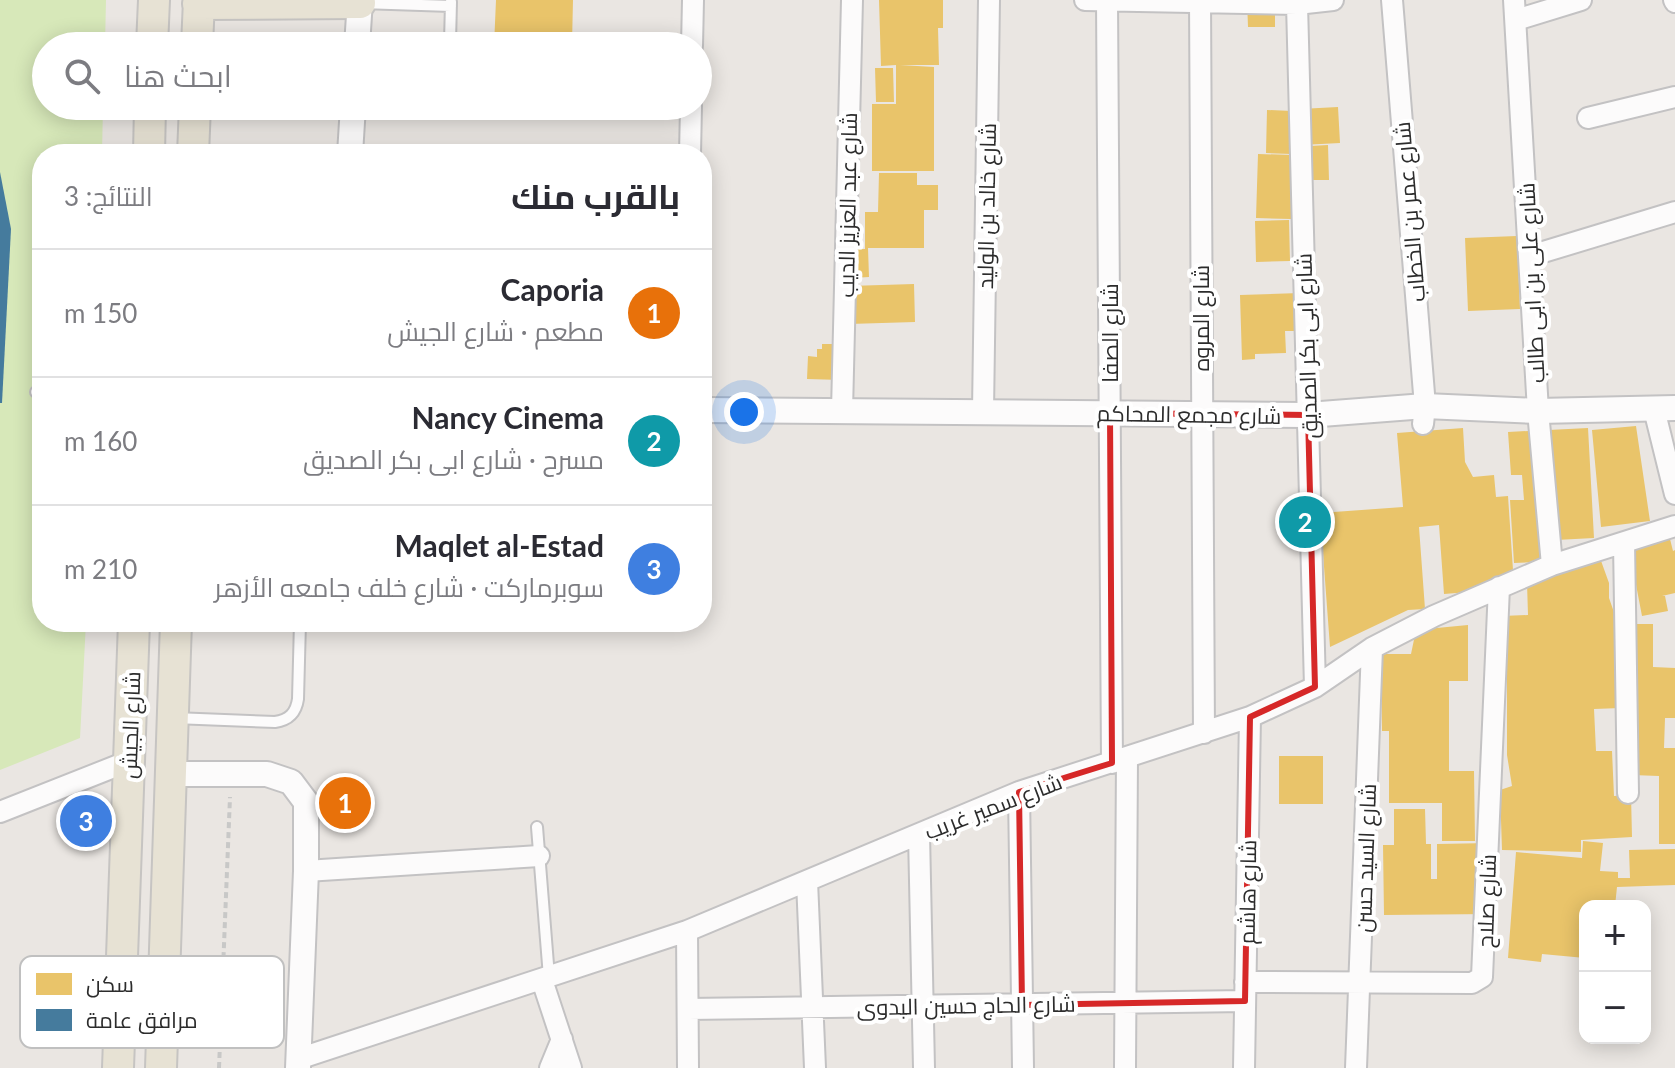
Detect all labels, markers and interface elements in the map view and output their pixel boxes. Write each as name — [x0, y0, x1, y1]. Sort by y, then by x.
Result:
search box — [32, 32, 712, 120]
icon: search — [60, 54, 104, 98]
text: ابحث هنا — [124, 57, 232, 93]
street label: شارع عبد العزيز الديب — [832, 112, 864, 298]
street label: شارع عمر بن الخطاب — [1388, 121, 1432, 303]
street label: شارع خالد بن الوليد — [971, 123, 1003, 289]
text: بالقرب منك — [511, 175, 680, 216]
text: النتائج: 3 — [64, 180, 153, 212]
street label: شارع على بن ابى طالب — [1512, 182, 1552, 384]
street label: شارع ابى بكر الصديق — [1289, 253, 1325, 439]
street label: شارع المروه — [1187, 265, 1216, 371]
text: Caporia — [501, 271, 604, 307]
street label: شارع الصفا — [1096, 283, 1125, 383]
text: 150 m — [64, 297, 137, 329]
text: 1 — [646, 297, 662, 329]
text: مطعم · شارع الجيش — [387, 315, 604, 347]
your location — [724, 392, 764, 432]
text: Nancy Cinema — [412, 399, 604, 435]
street label: شارع مجمع المحاكم — [1096, 399, 1282, 432]
text: 160 m — [64, 425, 137, 457]
text: 2 — [646, 425, 662, 457]
text: مسرح · شارع ابى بكر الصديق — [303, 443, 604, 475]
pin: 2 — [1279, 492, 1331, 552]
text: Maqlet al-Estad — [395, 527, 604, 563]
text: 210 m — [64, 553, 137, 585]
text: 3 — [646, 553, 662, 585]
text: سوبرماركت · شارع خلف جامعه الأزهر — [214, 571, 604, 603]
street label: شارع الجيش — [115, 671, 147, 779]
street label: شارع سمير غريب — [920, 767, 1066, 846]
pin: 1 — [319, 773, 371, 833]
street label: شارع السيد حسن — [1349, 783, 1383, 933]
pin: 3 — [60, 791, 112, 851]
street label: شارع هاشم — [1233, 839, 1264, 945]
street label: شارع صلاح — [1471, 854, 1503, 948]
map controls — [1579, 900, 1651, 1044]
button: + — [1579, 900, 1651, 972]
legend — [20, 956, 284, 1048]
text: سكن — [86, 970, 134, 998]
button: − — [1579, 972, 1651, 1044]
street label: شارع الحاج حسين البدوى — [856, 990, 1076, 1022]
text: مرافق عامة — [86, 1006, 198, 1034]

